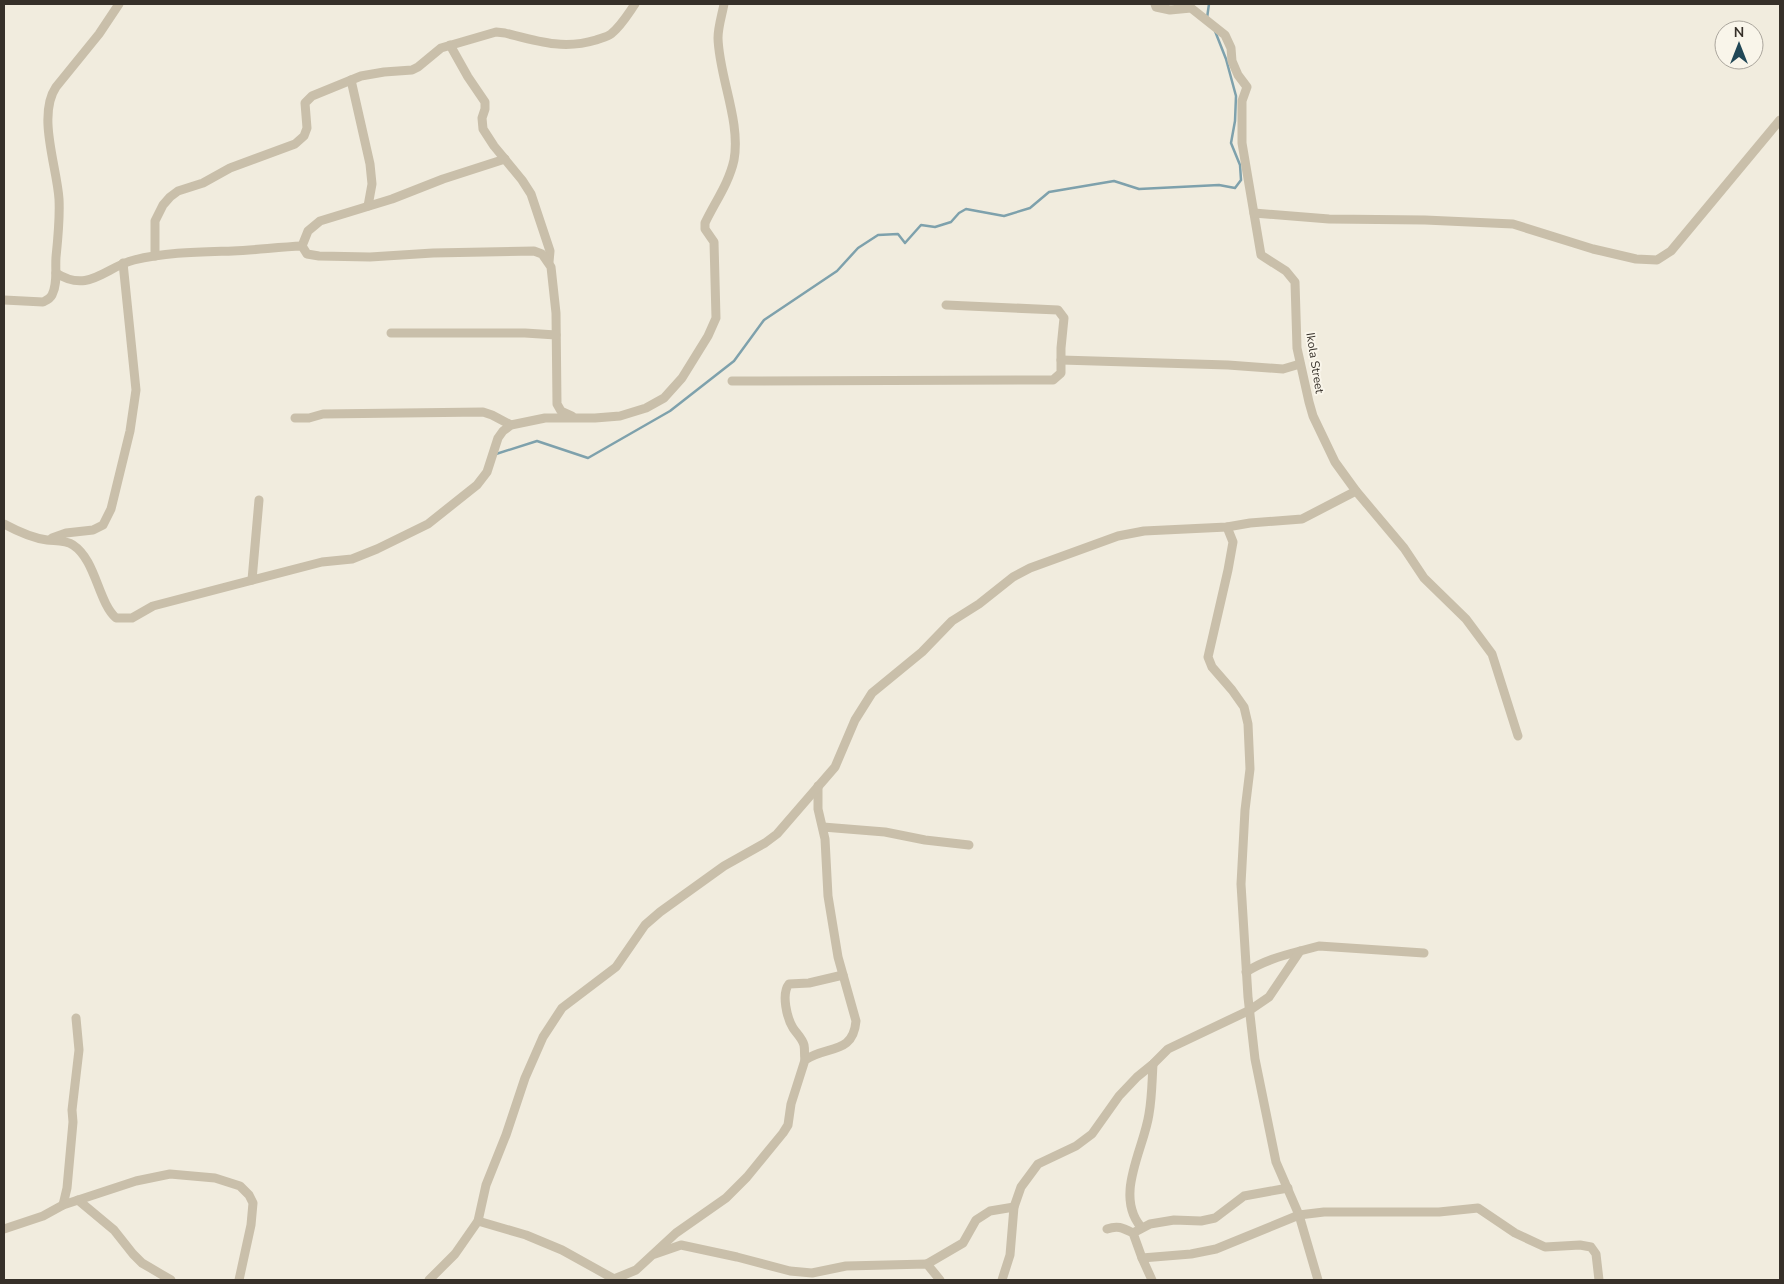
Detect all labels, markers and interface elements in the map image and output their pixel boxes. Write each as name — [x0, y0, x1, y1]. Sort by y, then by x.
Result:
north arrow — [1714, 20, 1764, 70]
text: N — [1734, 23, 1744, 42]
street label: Ikola Street — [1302, 331, 1328, 395]

